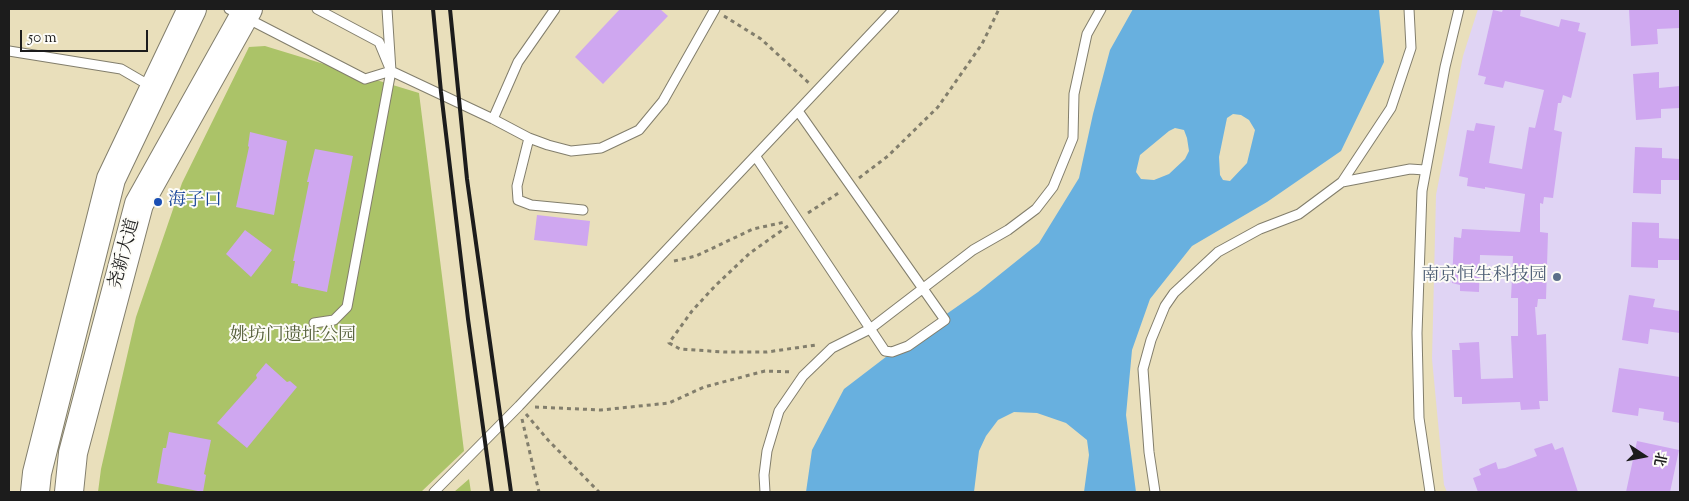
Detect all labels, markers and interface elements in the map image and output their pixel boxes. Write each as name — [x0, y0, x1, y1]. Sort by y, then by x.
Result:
scale bar — [22, 20, 150, 52]
text: 50 m — [28, 28, 57, 49]
place label: 海子口 — [168, 191, 222, 213]
marker: 海子口 — [152, 196, 164, 208]
street label: 尧新大道 — [106, 216, 146, 292]
place label: 南京恒生科技园 — [1421, 266, 1547, 288]
marker: 南京恒生科技园 — [1551, 271, 1563, 283]
park label: 姚坊门遗址公园 — [230, 326, 356, 348]
north arrow — [1619, 431, 1669, 481]
text: 北 — [1648, 450, 1670, 468]

